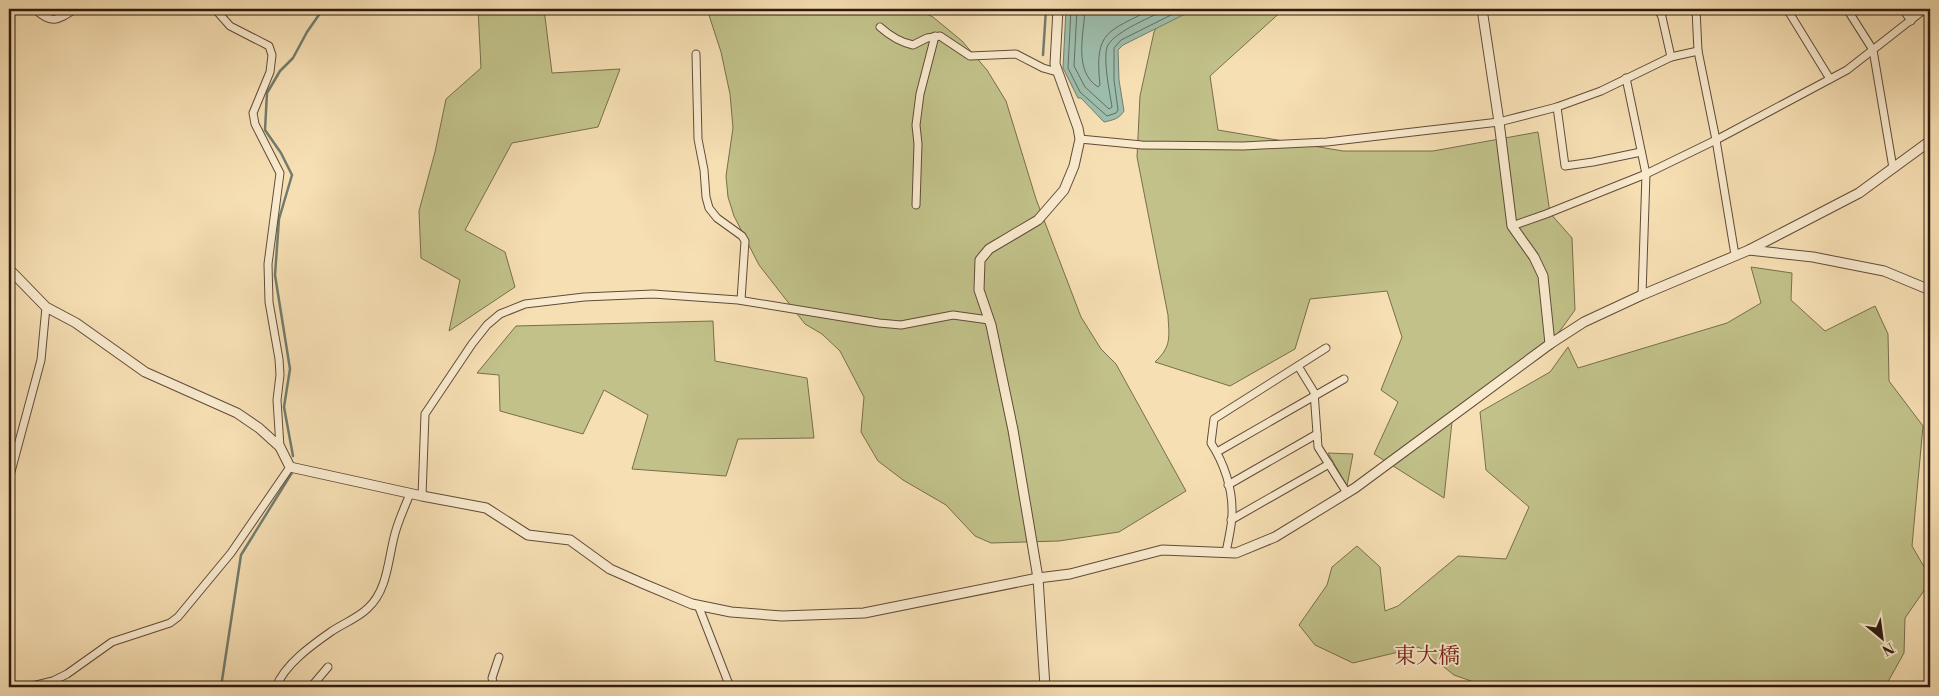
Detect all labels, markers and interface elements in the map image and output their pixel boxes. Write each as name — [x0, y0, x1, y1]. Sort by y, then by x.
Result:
north arrow — [1856, 614, 1906, 664]
text: N — [1879, 638, 1897, 659]
district label: 東大橋 — [1394, 643, 1460, 670]

